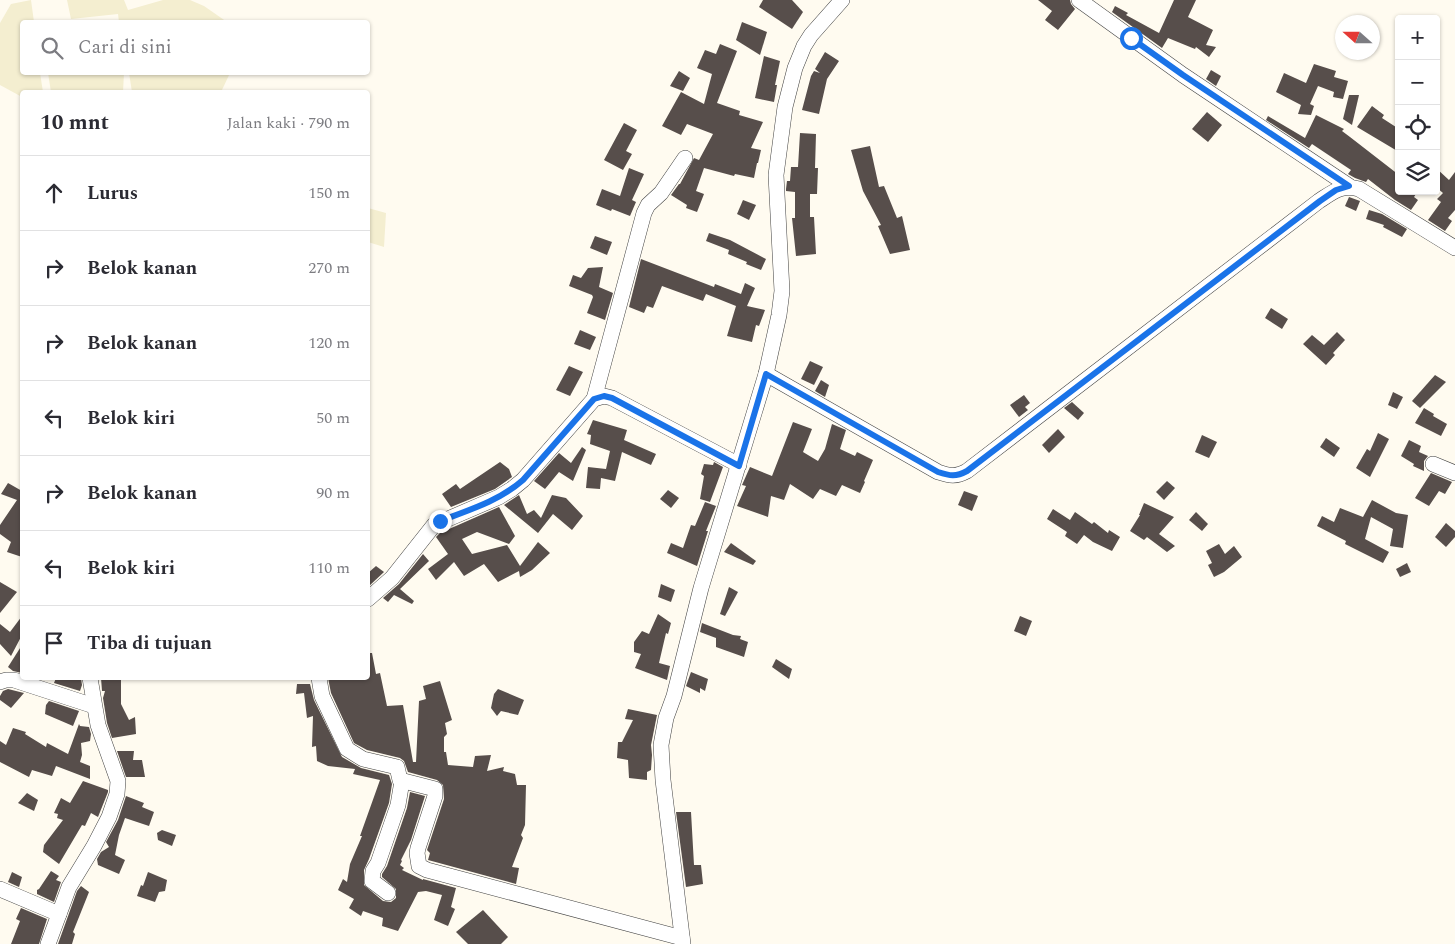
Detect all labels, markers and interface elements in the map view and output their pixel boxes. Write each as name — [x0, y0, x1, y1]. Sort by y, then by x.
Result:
north arrow — [1335, 15, 1380, 60]
map controls — [1395, 15, 1440, 195]
button: + — [1395, 15, 1440, 60]
search box — [20, 20, 370, 75]
route start — [1120, 27, 1143, 50]
text: Cari di sini — [78, 33, 172, 62]
icon: search — [38, 34, 66, 62]
button: − — [1395, 60, 1440, 105]
button: locate — [1395, 105, 1440, 150]
text: 10 mnt — [40, 107, 109, 139]
text: Jalan kaki · 790 m — [227, 111, 350, 135]
button: layers — [1395, 150, 1440, 195]
icon: ahead — [40, 179, 68, 207]
text: Lurus — [87, 179, 138, 208]
text: 150 m — [308, 181, 350, 205]
icon: right — [40, 254, 68, 282]
text: Belok kanan — [87, 254, 197, 283]
text: 270 m — [308, 256, 350, 280]
icon: right — [40, 329, 68, 357]
text: Belok kanan — [87, 329, 197, 358]
text: 120 m — [308, 331, 350, 355]
icon: left — [40, 404, 68, 432]
text: Belok kiri — [87, 404, 175, 433]
text: 50 m — [316, 406, 350, 430]
icon: right — [40, 479, 68, 507]
text: Belok kanan — [87, 479, 197, 508]
text: 90 m — [316, 481, 350, 505]
route end — [429, 510, 452, 533]
icon: left — [40, 554, 68, 582]
text: Belok kiri — [87, 554, 175, 583]
text: 110 m — [308, 556, 350, 580]
icon: arrive — [40, 629, 68, 657]
text: Tiba di tujuan — [87, 629, 212, 658]

